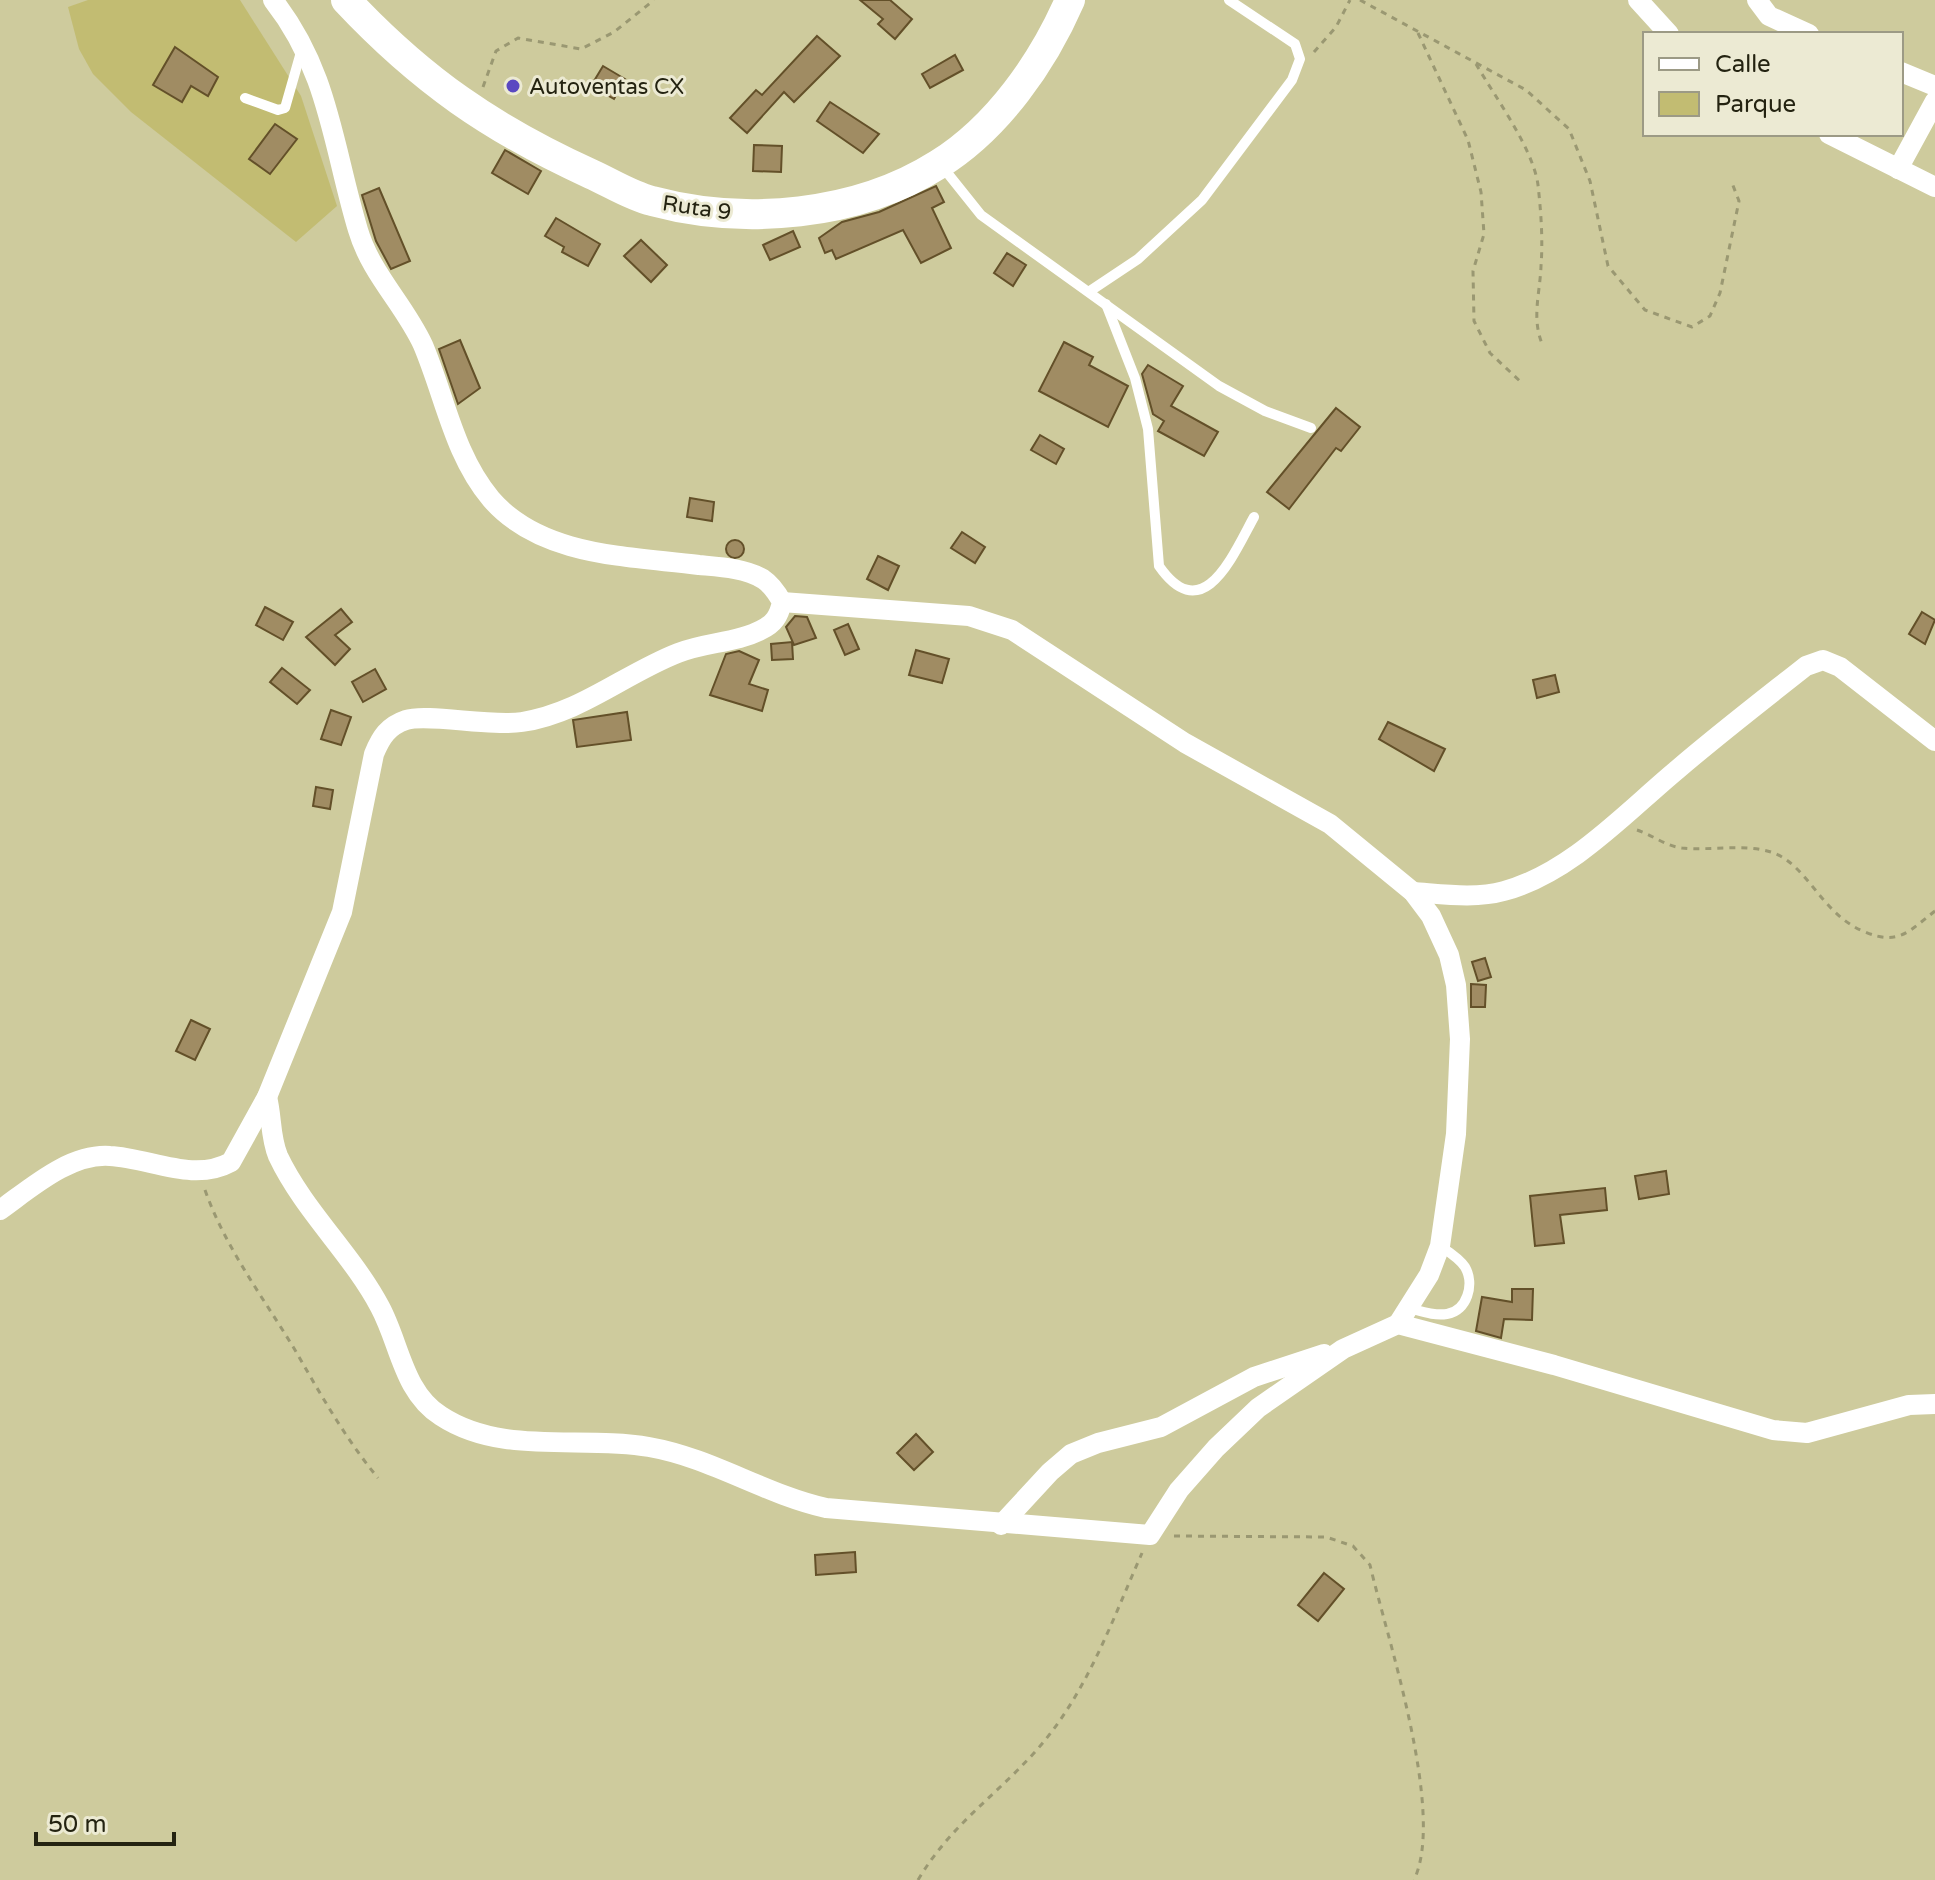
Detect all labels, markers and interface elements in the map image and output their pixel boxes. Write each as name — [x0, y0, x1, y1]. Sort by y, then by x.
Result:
legend — [1643, 32, 1903, 136]
text: Calle — [1715, 50, 1771, 79]
place label: Autoventas CX — [529, 74, 684, 100]
marker: Autoventas CX — [504, 77, 522, 95]
text: Parque — [1715, 90, 1796, 119]
street label: Ruta 9 — [661, 190, 733, 226]
scale bar — [36, 1796, 174, 1846]
text: 50 m — [48, 1810, 106, 1839]

